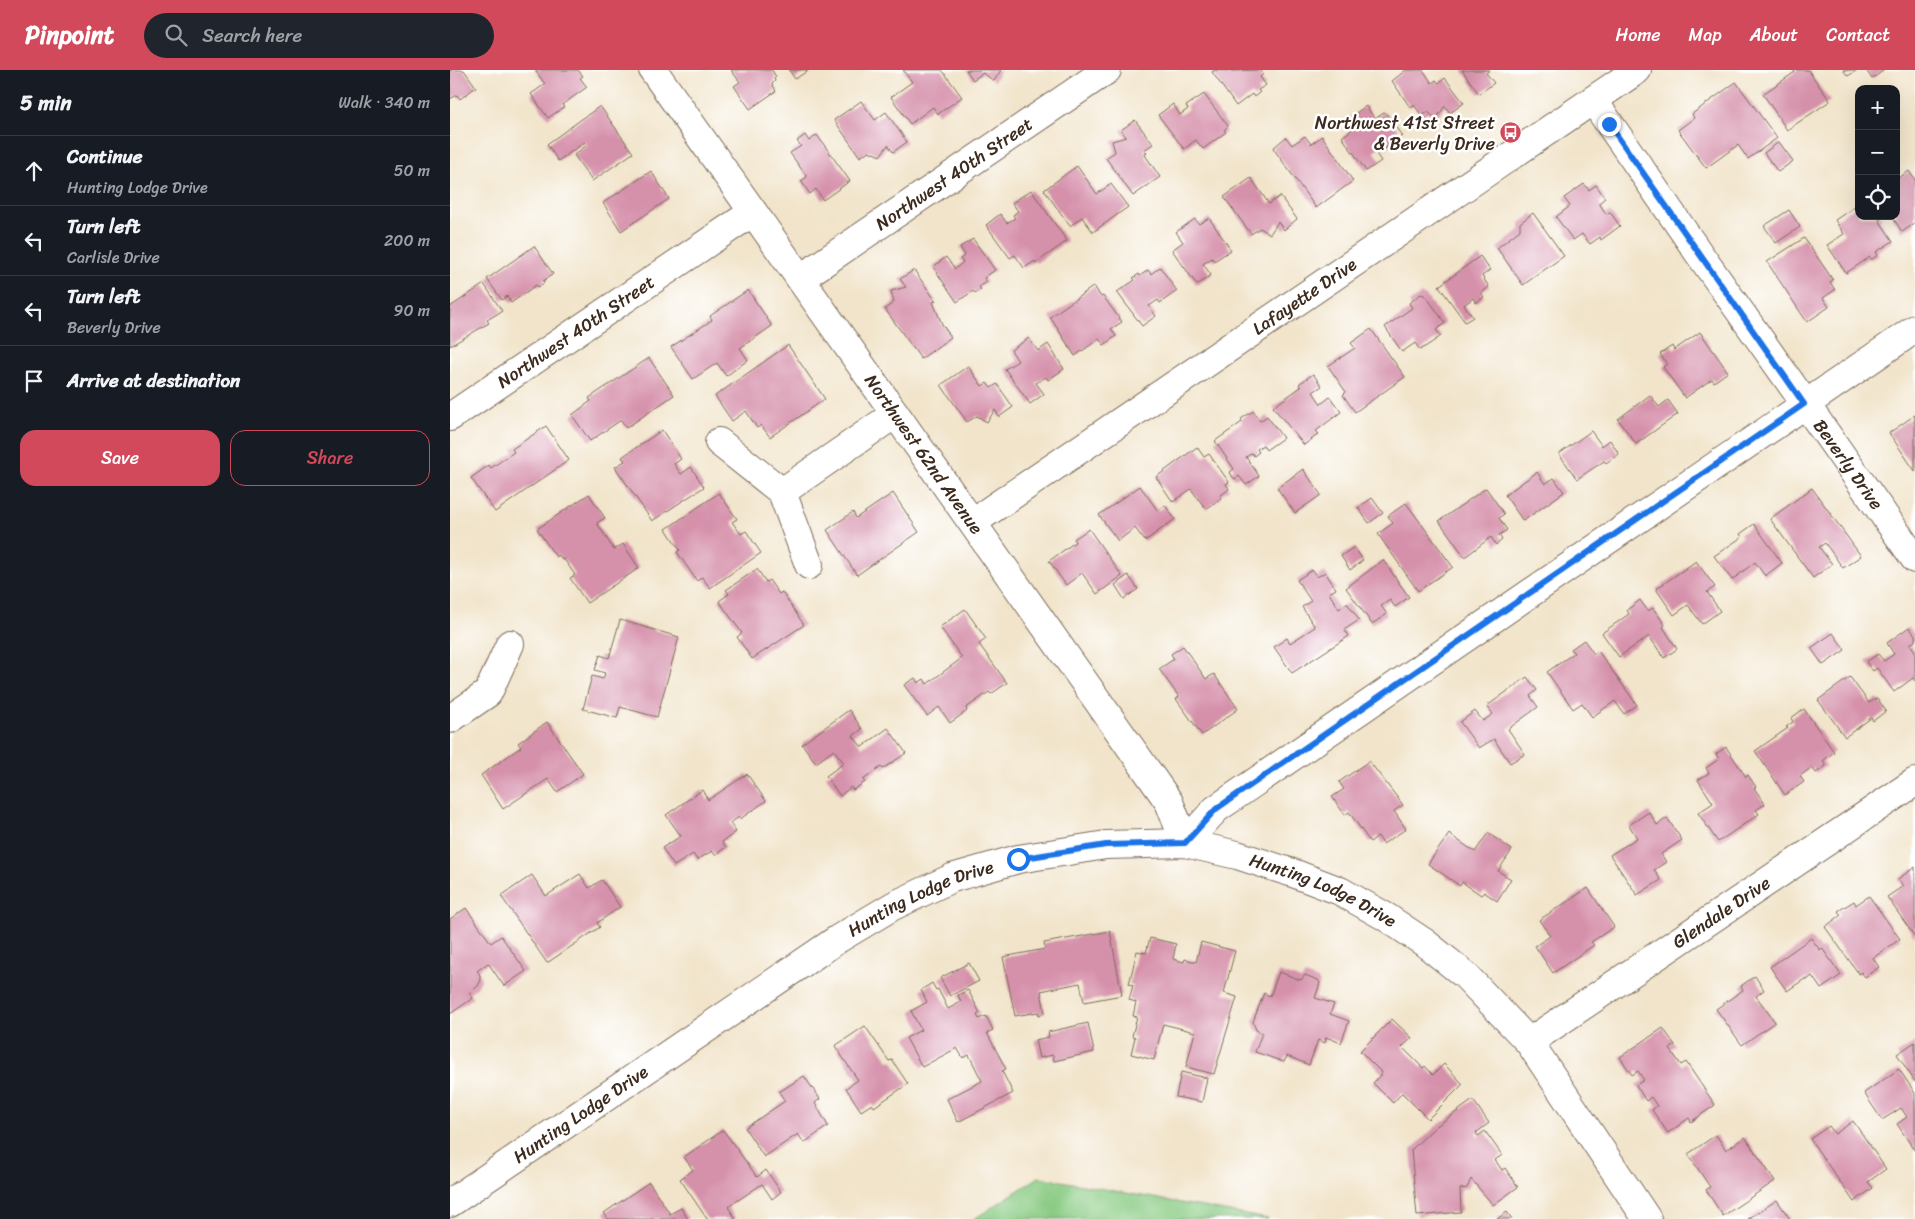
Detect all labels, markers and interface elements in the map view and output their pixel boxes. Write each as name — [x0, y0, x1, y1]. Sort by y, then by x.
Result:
search box — [144, 13, 494, 58]
text: Pinpoint — [25, 14, 114, 56]
text: Search here — [202, 19, 302, 52]
text: Home — [1616, 19, 1661, 51]
text: Map — [1689, 19, 1722, 51]
text: About — [1750, 19, 1798, 51]
text: Contact — [1826, 19, 1890, 51]
icon: search — [162, 21, 190, 49]
text: 5 min — [20, 84, 72, 122]
map controls — [1855, 85, 1900, 220]
button: + — [1855, 85, 1900, 130]
text: Walk · 340 m — [339, 88, 430, 117]
place label: Northwest 41st Street & Beverly Drive — [1315, 107, 1495, 160]
street label: Northwest 40th Street — [868, 109, 1040, 239]
route end — [1598, 113, 1621, 136]
bus stop icon: Northwest 41st Street & Beverly Drive — [1499, 121, 1523, 145]
button: − — [1855, 130, 1900, 175]
text: Continue — [67, 140, 143, 173]
text: 50 m — [394, 156, 430, 185]
icon: ahead — [20, 157, 48, 185]
text: Hunting Lodge Drive — [67, 173, 208, 202]
button: locate — [1855, 175, 1900, 220]
text: Turn left — [67, 210, 140, 243]
text: 200 m — [384, 226, 430, 255]
icon: left — [20, 227, 48, 255]
text: Carlisle Drive — [67, 243, 160, 272]
street label: Lafayette Drive — [1245, 249, 1364, 344]
street label: Northwest 40th Street — [490, 267, 662, 397]
text: Turn left — [67, 280, 140, 313]
text: 90 m — [394, 296, 430, 325]
icon: left — [20, 297, 48, 325]
text: Beverly Drive — [67, 313, 161, 342]
text: Arrive at destination — [67, 364, 240, 397]
icon: arrive — [20, 367, 48, 395]
street label: Northwest 62nd Avenue — [856, 367, 992, 541]
street label: Beverly Drive — [1805, 412, 1892, 517]
button: Save — [20, 430, 220, 486]
button: Share — [230, 430, 430, 486]
street label: Hunting Lodge Drive — [1245, 844, 1404, 936]
route start — [1007, 848, 1030, 871]
street label: Hunting Lodge Drive — [841, 851, 998, 946]
street label: Glendale Drive — [1666, 868, 1777, 957]
street label: Hunting Lodge Drive — [506, 1056, 655, 1172]

